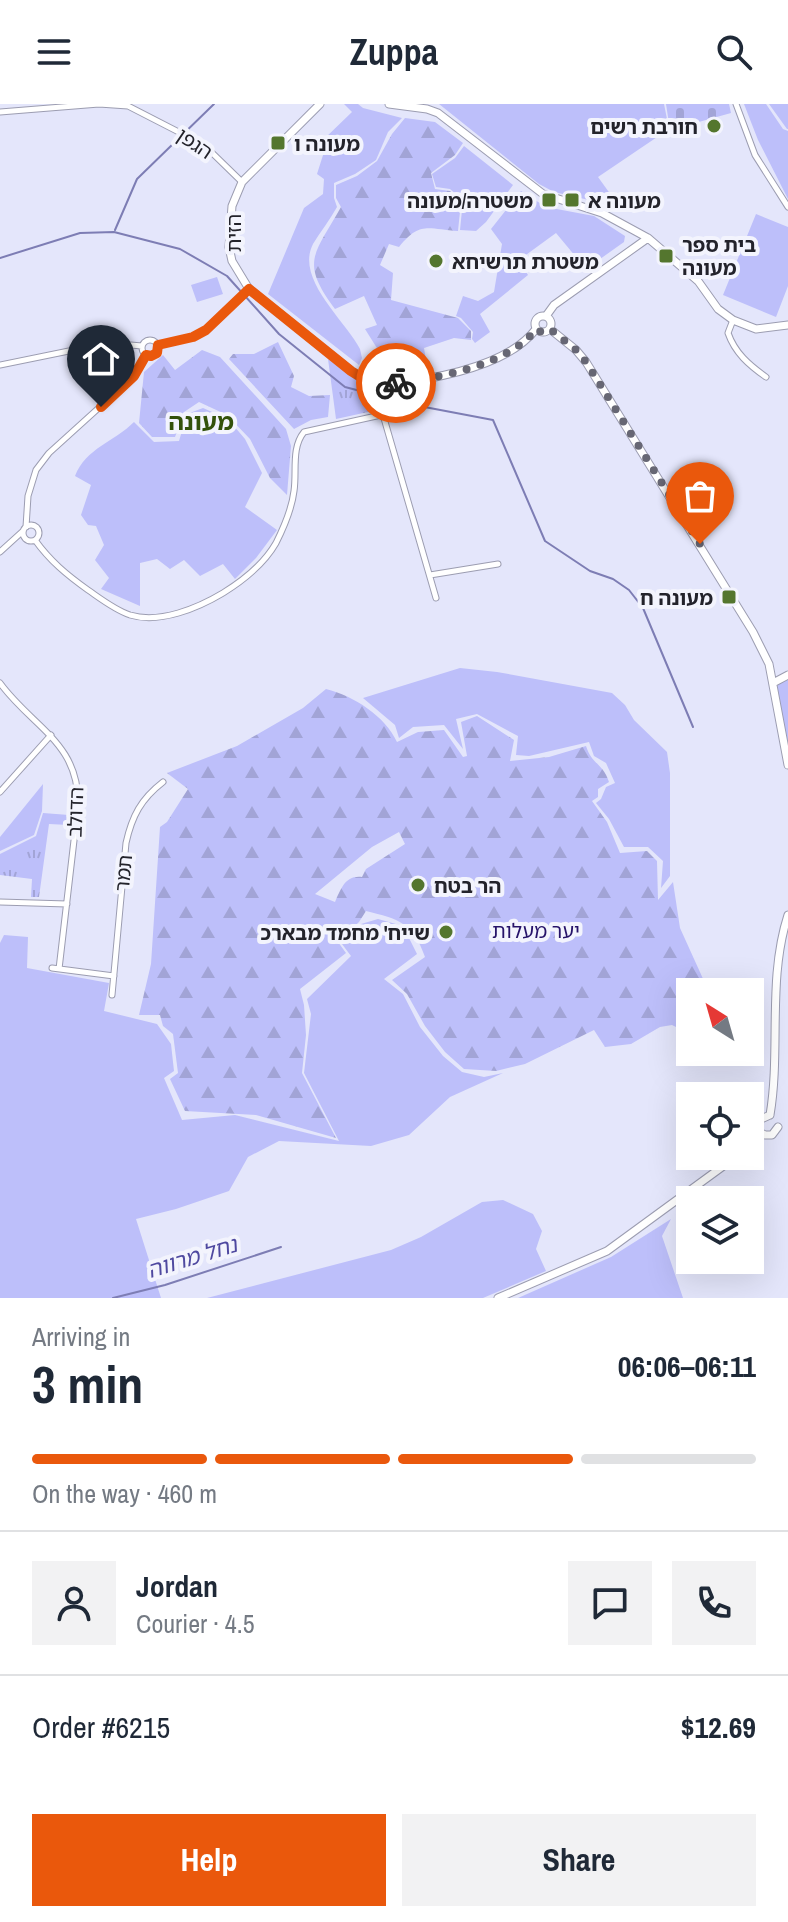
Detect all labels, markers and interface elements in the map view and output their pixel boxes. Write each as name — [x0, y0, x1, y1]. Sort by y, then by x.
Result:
text: Zuppa — [350, 28, 438, 76]
icon: menu — [32, 30, 76, 74]
icon: search — [712, 30, 756, 74]
place label: חורבת רשים — [590, 113, 698, 140]
marker: חורבת רשים — [705, 117, 723, 135]
street label: הגפן — [172, 121, 218, 165]
place label: מעונה ו — [294, 130, 360, 157]
marker: מעונה ו — [269, 134, 287, 152]
place label: משטרה/מעונה — [407, 187, 533, 214]
place label: מעונה א — [588, 187, 661, 214]
marker: משטרה/מעונה — [540, 191, 558, 209]
marker: מעונה א — [563, 191, 581, 209]
street label: הזית — [220, 214, 247, 252]
place label: בית ספר מעונה — [682, 231, 756, 281]
marker: בית ספר מעונה — [657, 247, 675, 265]
place label: משטרת תרשיחא — [452, 248, 599, 275]
marker: משטרת תרשיחא — [427, 252, 445, 270]
pin — [67, 325, 135, 407]
icon: home — [79, 337, 123, 381]
courier — [356, 343, 436, 423]
icon: bike — [374, 361, 418, 405]
district label: מעונה — [168, 405, 234, 437]
pin — [666, 462, 734, 544]
icon: bag — [678, 474, 722, 518]
place label: מעונה ח — [640, 584, 713, 611]
marker: מעונה ח — [720, 588, 738, 606]
street label: הדולב — [61, 786, 89, 838]
street label: תמר — [108, 854, 138, 892]
place label: הר בטח — [434, 872, 501, 899]
marker: הר בטח — [409, 876, 427, 894]
park label: יער מעלות — [492, 917, 580, 944]
place label: שייח' מחמד מבארכ — [261, 919, 430, 946]
marker: שייח' מחמד מבארכ — [437, 923, 455, 941]
north arrow — [676, 978, 764, 1066]
map controls — [676, 978, 764, 1274]
button: locate — [676, 1082, 764, 1170]
button: layers — [676, 1186, 764, 1274]
water label: נחל מרווה — [143, 1229, 242, 1285]
text: Arriving in — [32, 1319, 130, 1354]
text: 06:06–06:11 — [618, 1346, 756, 1386]
text: 3 min — [32, 1349, 143, 1419]
text: On the way · 460 m — [32, 1476, 217, 1511]
button: person — [32, 1561, 116, 1645]
button: chat — [568, 1561, 652, 1645]
button: phone — [672, 1561, 756, 1645]
text: Jordan — [136, 1566, 218, 1606]
text: Courier · 4.5 — [136, 1606, 255, 1641]
text: Order #6215 — [32, 1707, 170, 1747]
text: $12.69 — [681, 1707, 756, 1747]
button: Help — [32, 1814, 386, 1906]
button: Share — [402, 1814, 756, 1906]

